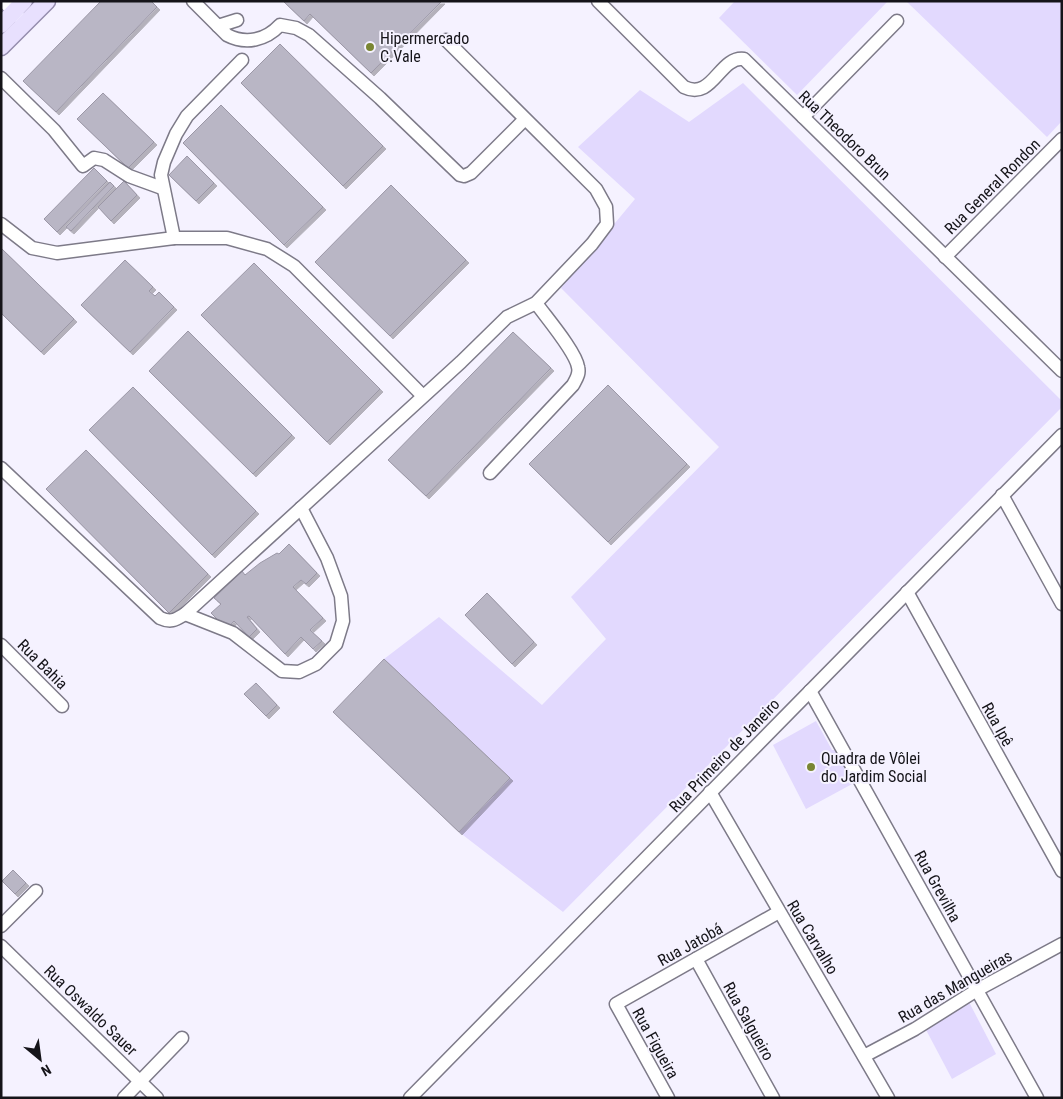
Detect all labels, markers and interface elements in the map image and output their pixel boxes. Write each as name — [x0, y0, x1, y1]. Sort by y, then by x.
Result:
place label: Hipermercado C.Vale — [380, 29, 469, 66]
marker: Hipermercado C.Vale — [364, 41, 376, 53]
street label: Rua Theodoro Brun — [795, 87, 895, 184]
street label: Rua General Rondon — [941, 135, 1044, 238]
street label: Rua Bahia — [14, 635, 72, 693]
street label: Rua Primeiro de Janeiro — [665, 695, 784, 816]
street label: Rua Ipê — [978, 699, 1017, 749]
place label: Quadra de Vôlei do Jardim Social — [821, 749, 927, 786]
marker: Quadra de Vôlei do Jardim Social — [805, 761, 817, 773]
street label: Rua Grevilha — [910, 847, 965, 925]
street label: Rua Carvalho — [783, 897, 842, 978]
street label: Rua Jatobá — [655, 919, 726, 970]
street label: Rua das Mangueiras — [895, 946, 1015, 1027]
street label: Rua Oswaldo Sauer — [40, 961, 141, 1060]
street label: Rua Salgueiro — [719, 979, 778, 1064]
street label: Rua Figueira — [628, 1005, 683, 1082]
north arrow — [15, 1034, 65, 1084]
text: N — [39, 1061, 54, 1079]

